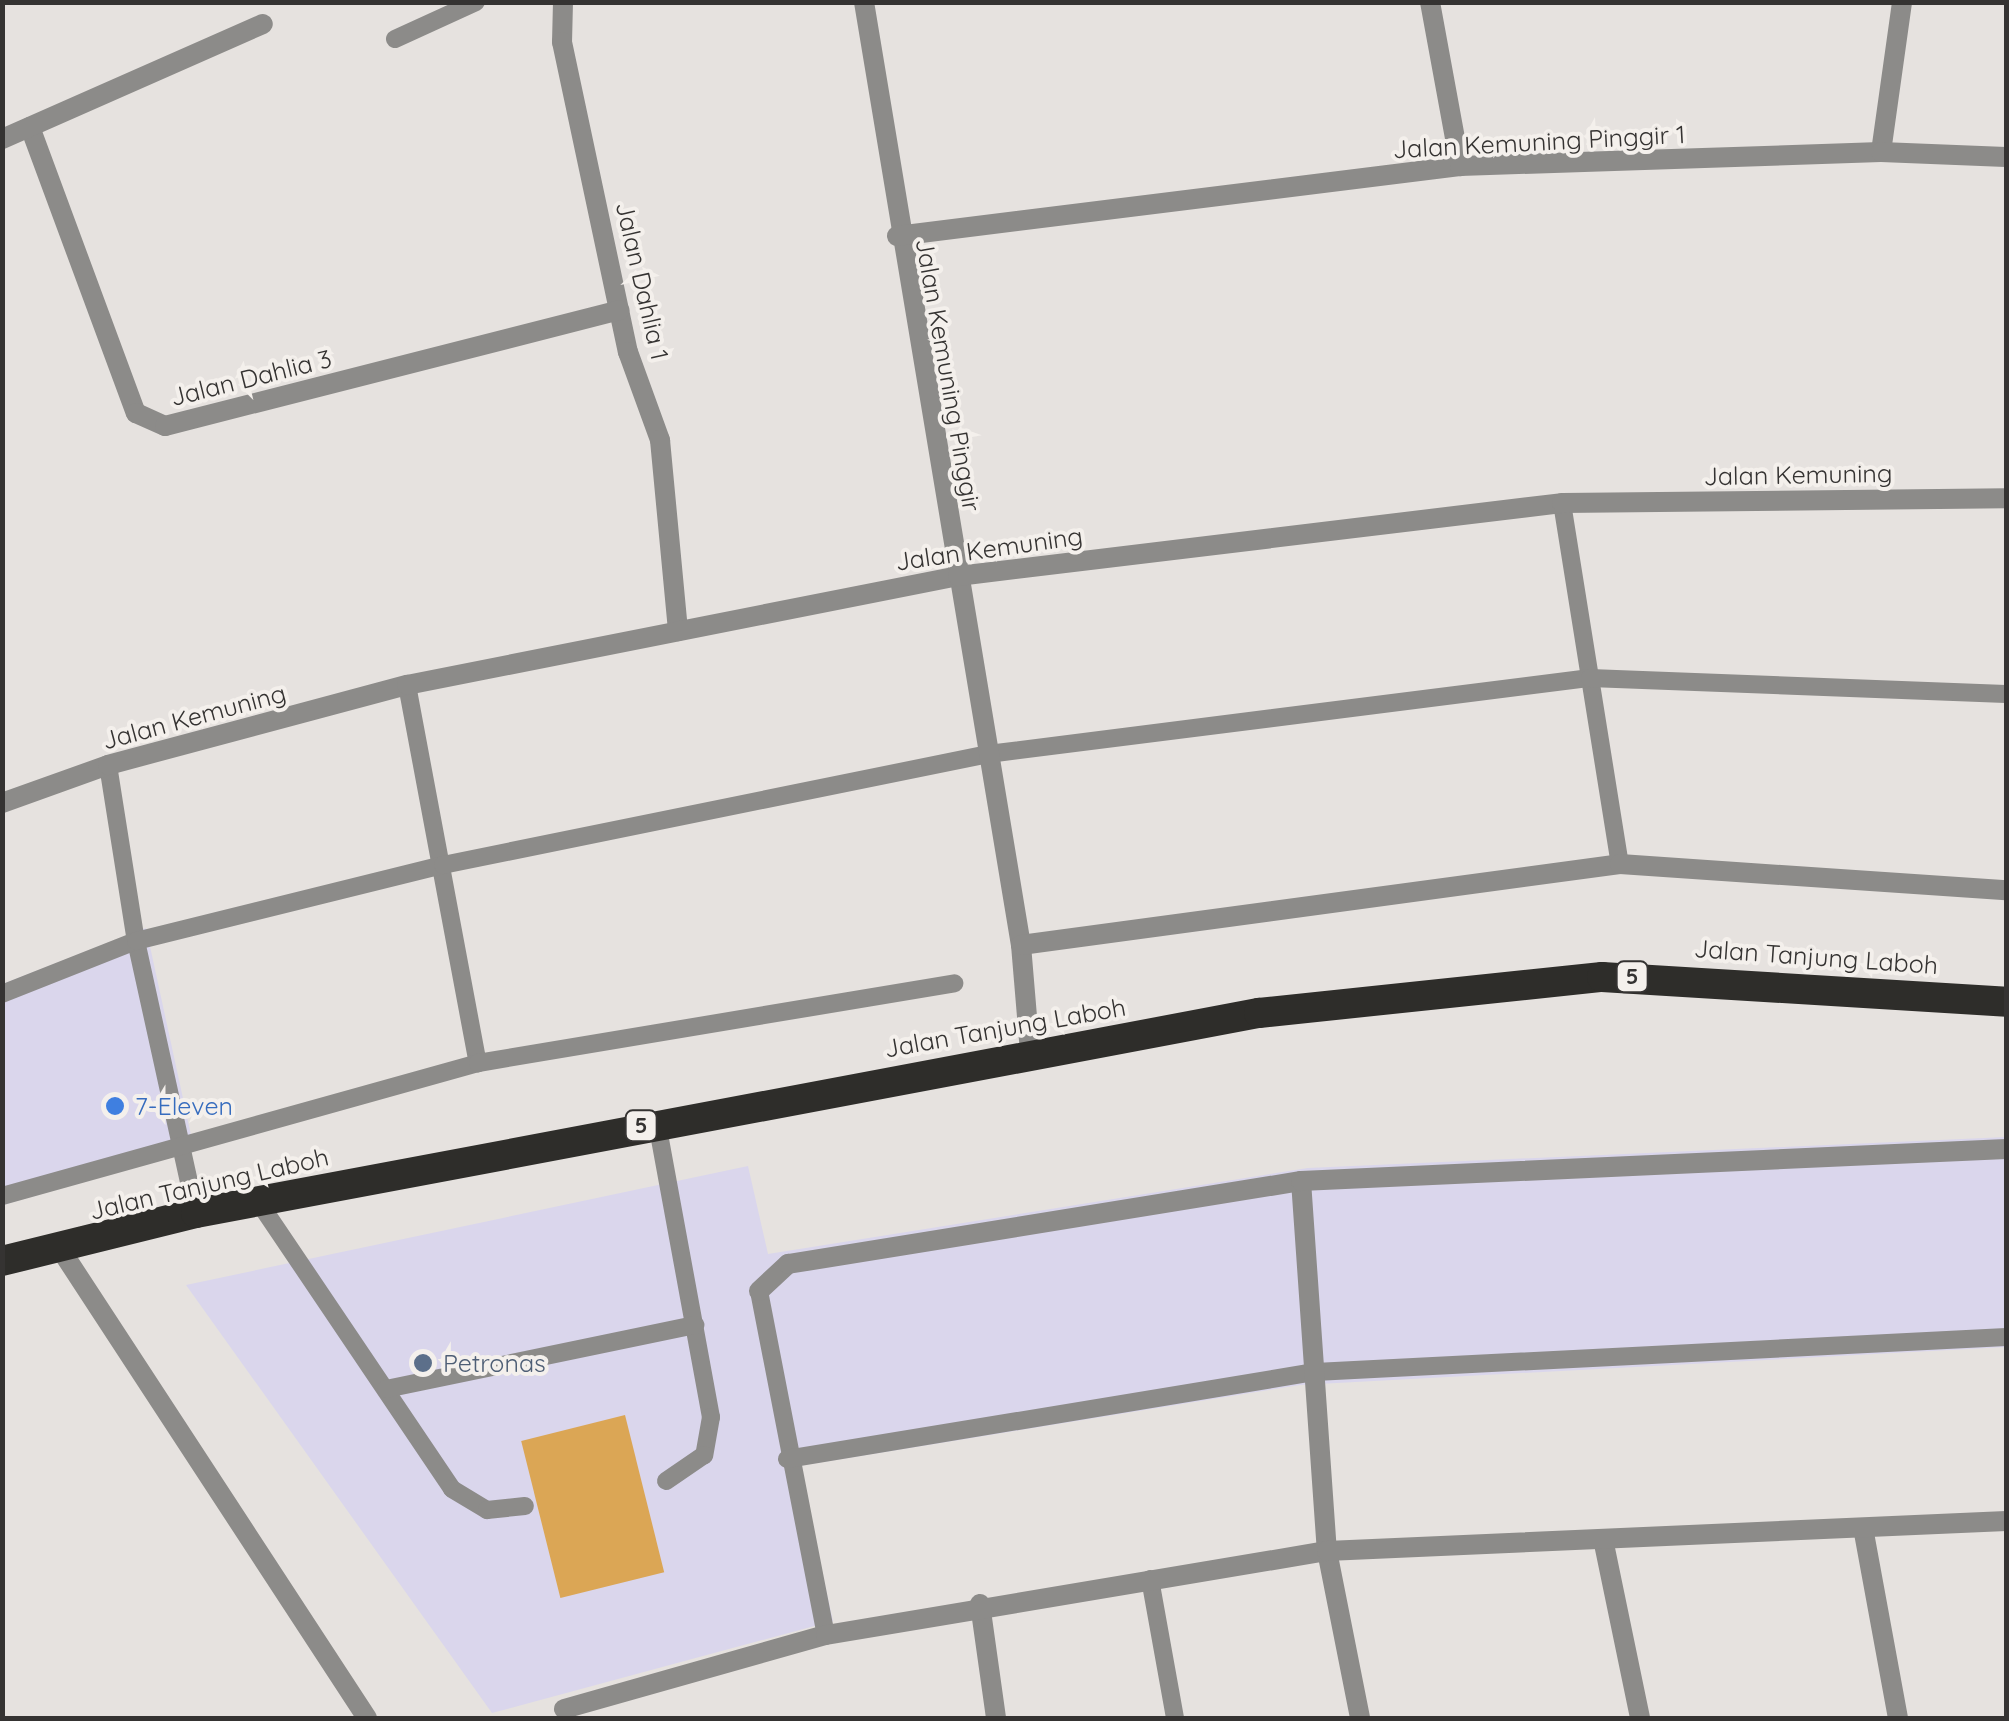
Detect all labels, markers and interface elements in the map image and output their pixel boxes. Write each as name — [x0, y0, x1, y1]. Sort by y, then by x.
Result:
street label: Jalan Kemuning Pinggir 1 — [1392, 119, 1686, 165]
street label: Jalan Dahlia 1 — [609, 199, 675, 363]
street label: Jalan Kemuning Pinggir — [909, 236, 987, 514]
street label: Jalan Dahlia 3 — [167, 343, 335, 413]
street label: Jalan Kemuning — [1703, 458, 1893, 492]
street label: Jalan Kemuning — [893, 521, 1085, 577]
street label: Jalan Kemuning — [99, 678, 289, 756]
street label: Jalan Tanjung Laboh — [1693, 934, 1939, 980]
road number: 5 — [1614, 960, 1650, 994]
street label: Jalan Tanjung Laboh — [882, 992, 1128, 1064]
place label: 7-Eleven — [135, 1091, 233, 1121]
marker: 7-Eleven — [104, 1095, 126, 1117]
road number: 5 — [624, 1109, 658, 1143]
street label: Jalan Tanjung Laboh — [86, 1142, 332, 1226]
place label: Petronas — [443, 1348, 546, 1378]
marker: Petronas — [412, 1352, 434, 1374]

